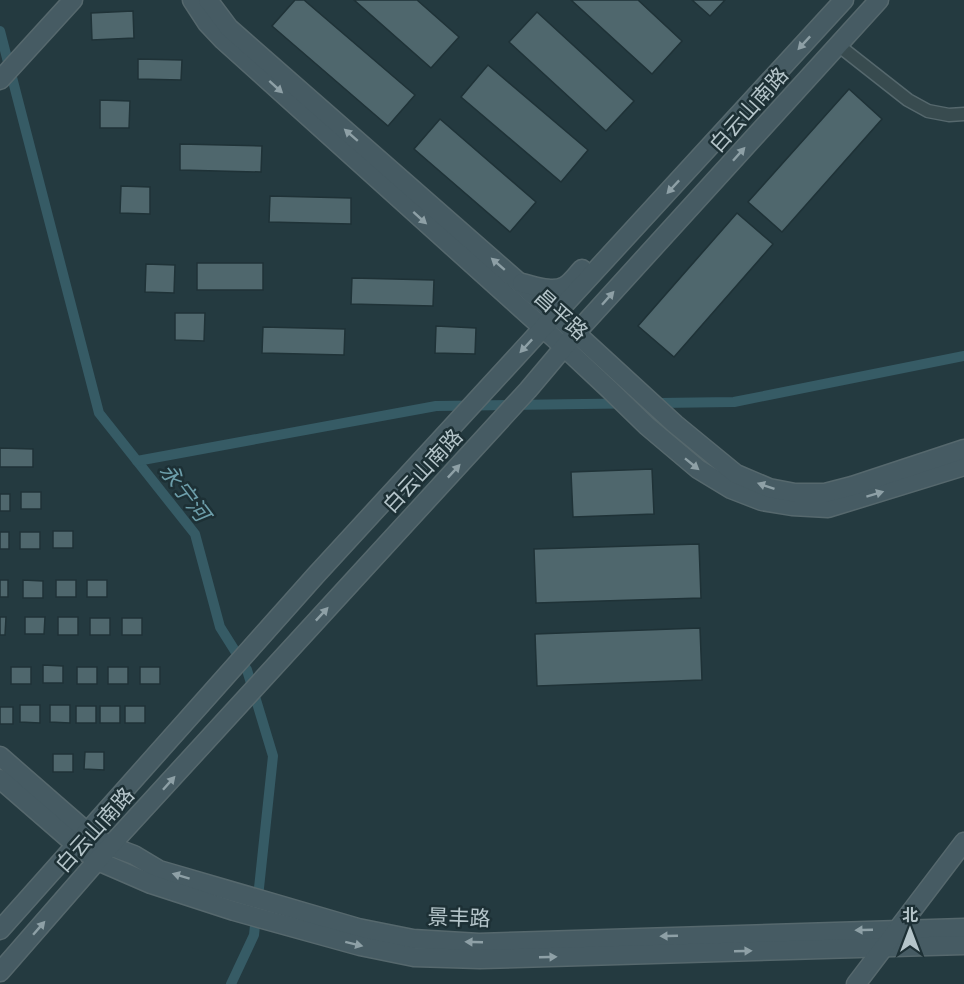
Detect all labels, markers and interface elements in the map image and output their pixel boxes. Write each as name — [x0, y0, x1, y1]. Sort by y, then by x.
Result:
one-way arrow — [798, 35, 811, 50]
street label: 白云山南路 — [703, 61, 795, 158]
one-way arrow — [268, 80, 283, 94]
one-way arrow — [344, 129, 359, 142]
one-way arrow — [732, 147, 745, 162]
one-way arrow — [666, 180, 680, 194]
one-way arrow — [413, 211, 428, 225]
one-way arrow — [491, 258, 506, 271]
street label: 昌平路 — [528, 283, 594, 346]
one-way arrow — [601, 291, 614, 306]
one-way arrow — [520, 338, 533, 353]
street label: 白云山南路 — [376, 422, 469, 519]
water label: 永宁河 — [153, 457, 219, 531]
one-way arrow — [684, 457, 700, 470]
one-way arrow — [447, 463, 461, 478]
one-way arrow — [757, 481, 775, 490]
one-way arrow — [866, 488, 884, 498]
one-way arrow — [315, 607, 329, 622]
one-way arrow — [162, 775, 176, 790]
street label: 白云山南路 — [49, 781, 141, 878]
one-way arrow — [172, 871, 190, 880]
north arrow — [880, 900, 940, 960]
street label: 景丰路 — [427, 902, 491, 933]
text: 北 — [902, 904, 918, 926]
one-way arrow — [32, 921, 45, 936]
one-way arrow — [854, 925, 873, 935]
one-way arrow — [659, 932, 678, 941]
one-way arrow — [464, 937, 483, 947]
one-way arrow — [345, 940, 363, 950]
one-way arrow — [733, 947, 752, 956]
one-way arrow — [538, 952, 557, 962]

